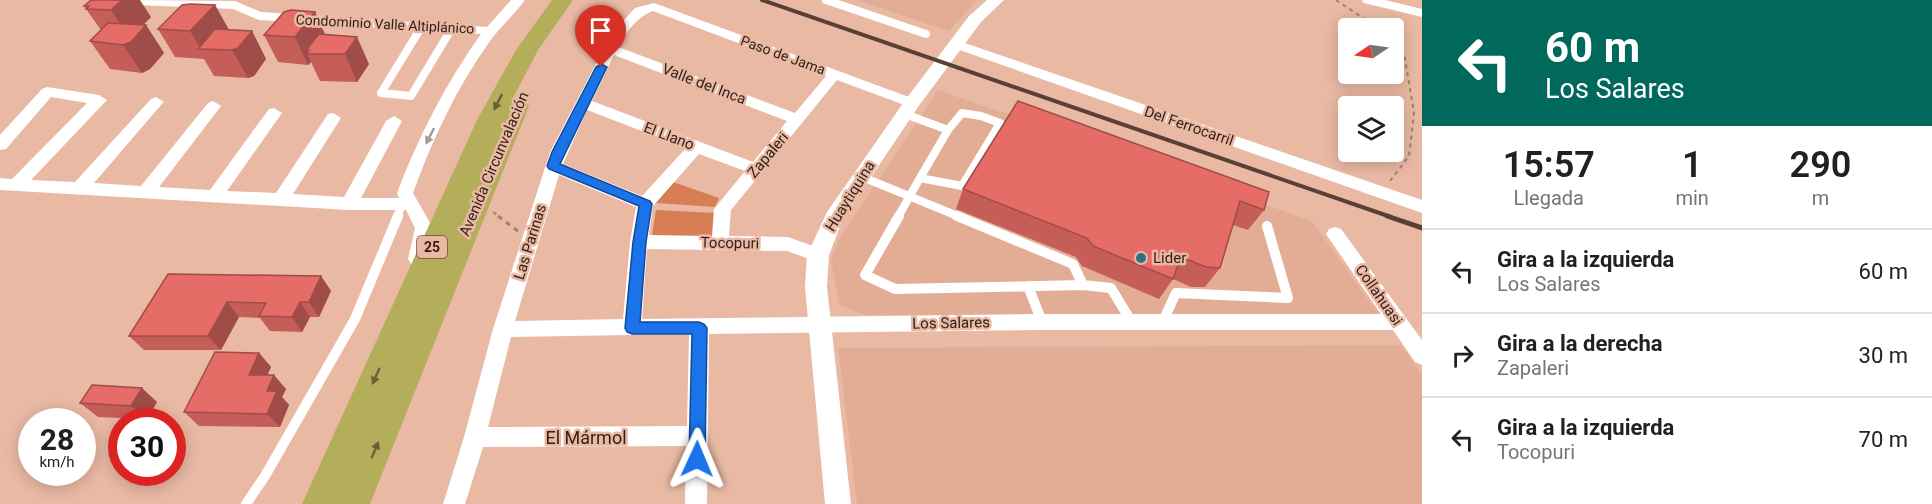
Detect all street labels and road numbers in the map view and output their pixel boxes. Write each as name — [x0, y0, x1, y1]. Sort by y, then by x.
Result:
street label: Condominio Valle Altiplánico — [295, 11, 475, 37]
street label: Paso de Jama — [738, 32, 828, 78]
street label: Valle del Inca — [659, 60, 749, 108]
street label: Avenida Circunvalación — [455, 89, 533, 239]
street label: Del Ferrocarril — [1142, 102, 1236, 150]
street label: El Llano — [641, 118, 697, 154]
street label: Zapaleri — [744, 129, 792, 181]
street label: Huaytiquina — [821, 157, 879, 235]
street label: Las Parinas — [510, 202, 550, 282]
street label: Tocopuri — [701, 233, 759, 253]
road number: 25 — [417, 236, 447, 258]
street label: Collahuasi — [1352, 261, 1406, 329]
street label: Los Salares — [912, 313, 990, 333]
street label: El Mármol — [545, 427, 627, 448]

